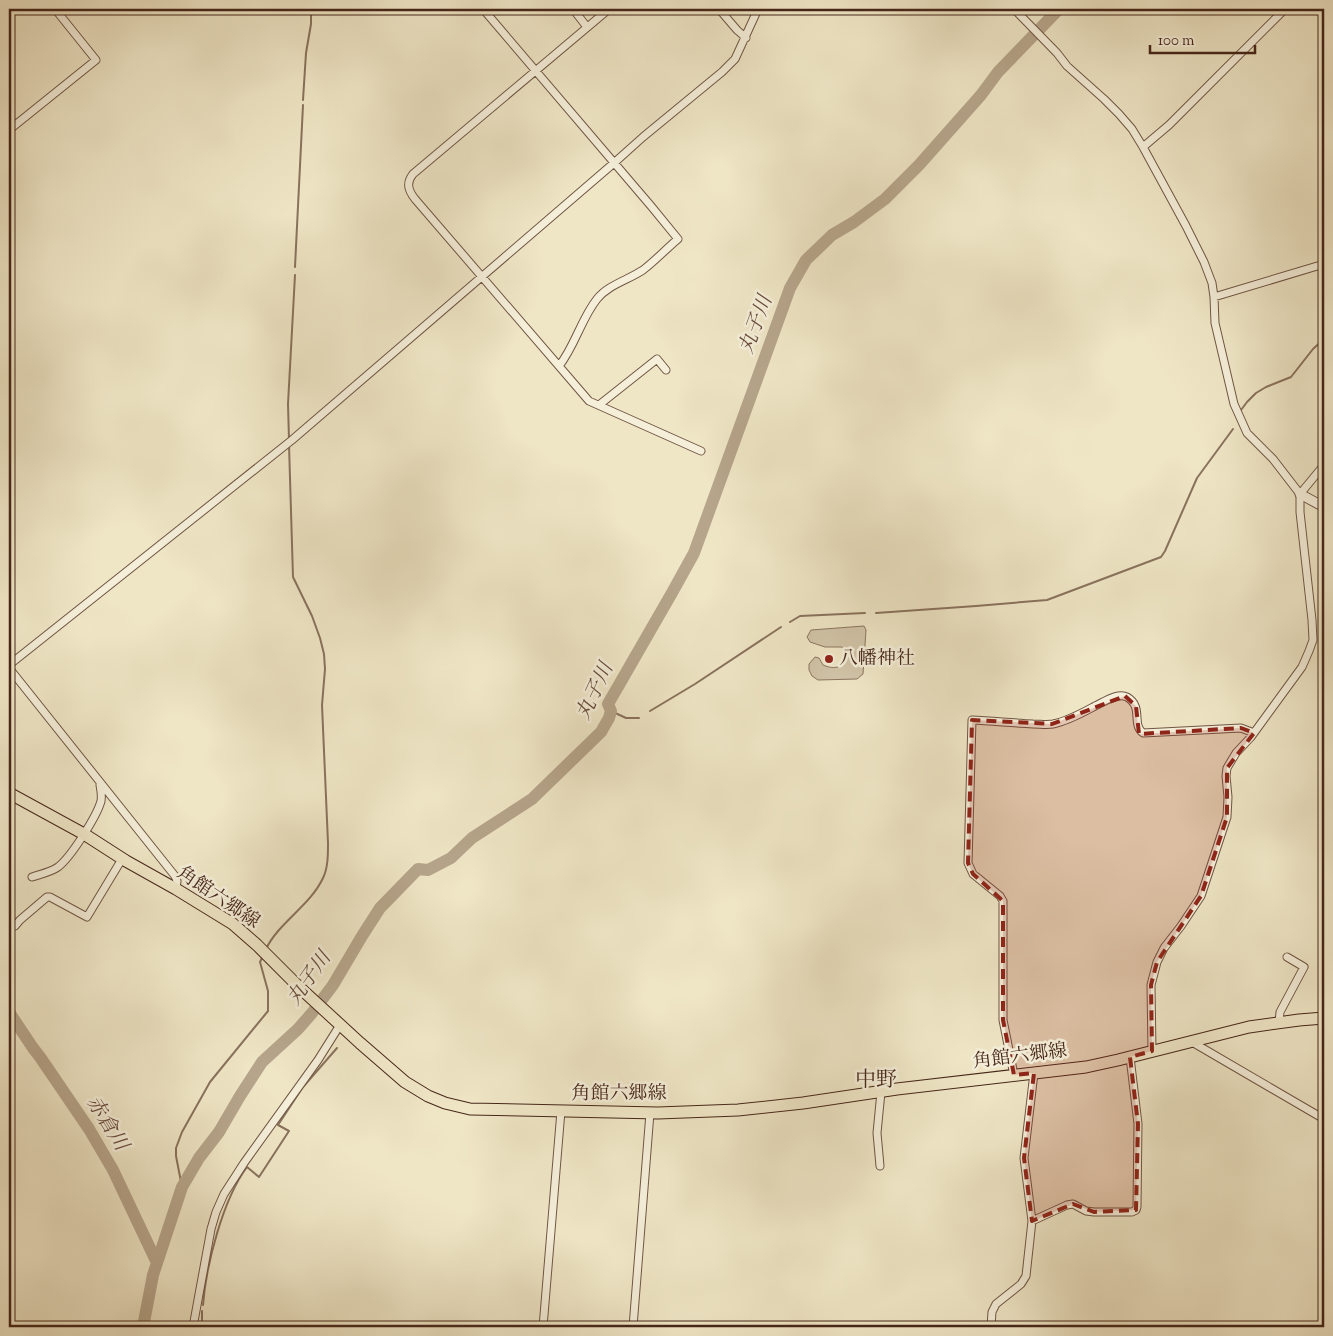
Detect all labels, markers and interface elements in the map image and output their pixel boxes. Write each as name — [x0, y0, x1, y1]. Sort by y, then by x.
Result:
scale bar — [1150, 22, 1256, 54]
text: 100 m — [1158, 31, 1195, 52]
water label: 丸子川 — [733, 290, 782, 358]
place label: 八幡神社 — [839, 646, 915, 673]
marker: 八幡神社 — [823, 653, 835, 665]
water label: 丸子川 — [570, 657, 623, 725]
street label: 角館六郷線 — [171, 860, 265, 936]
water label: 丸子川 — [281, 944, 340, 1012]
street label: 角館六郷線 — [971, 1038, 1069, 1076]
district label: 中野 — [855, 1066, 897, 1096]
street label: 角館六郷線 — [571, 1081, 667, 1108]
water label: 赤倉川 — [78, 1091, 135, 1159]

